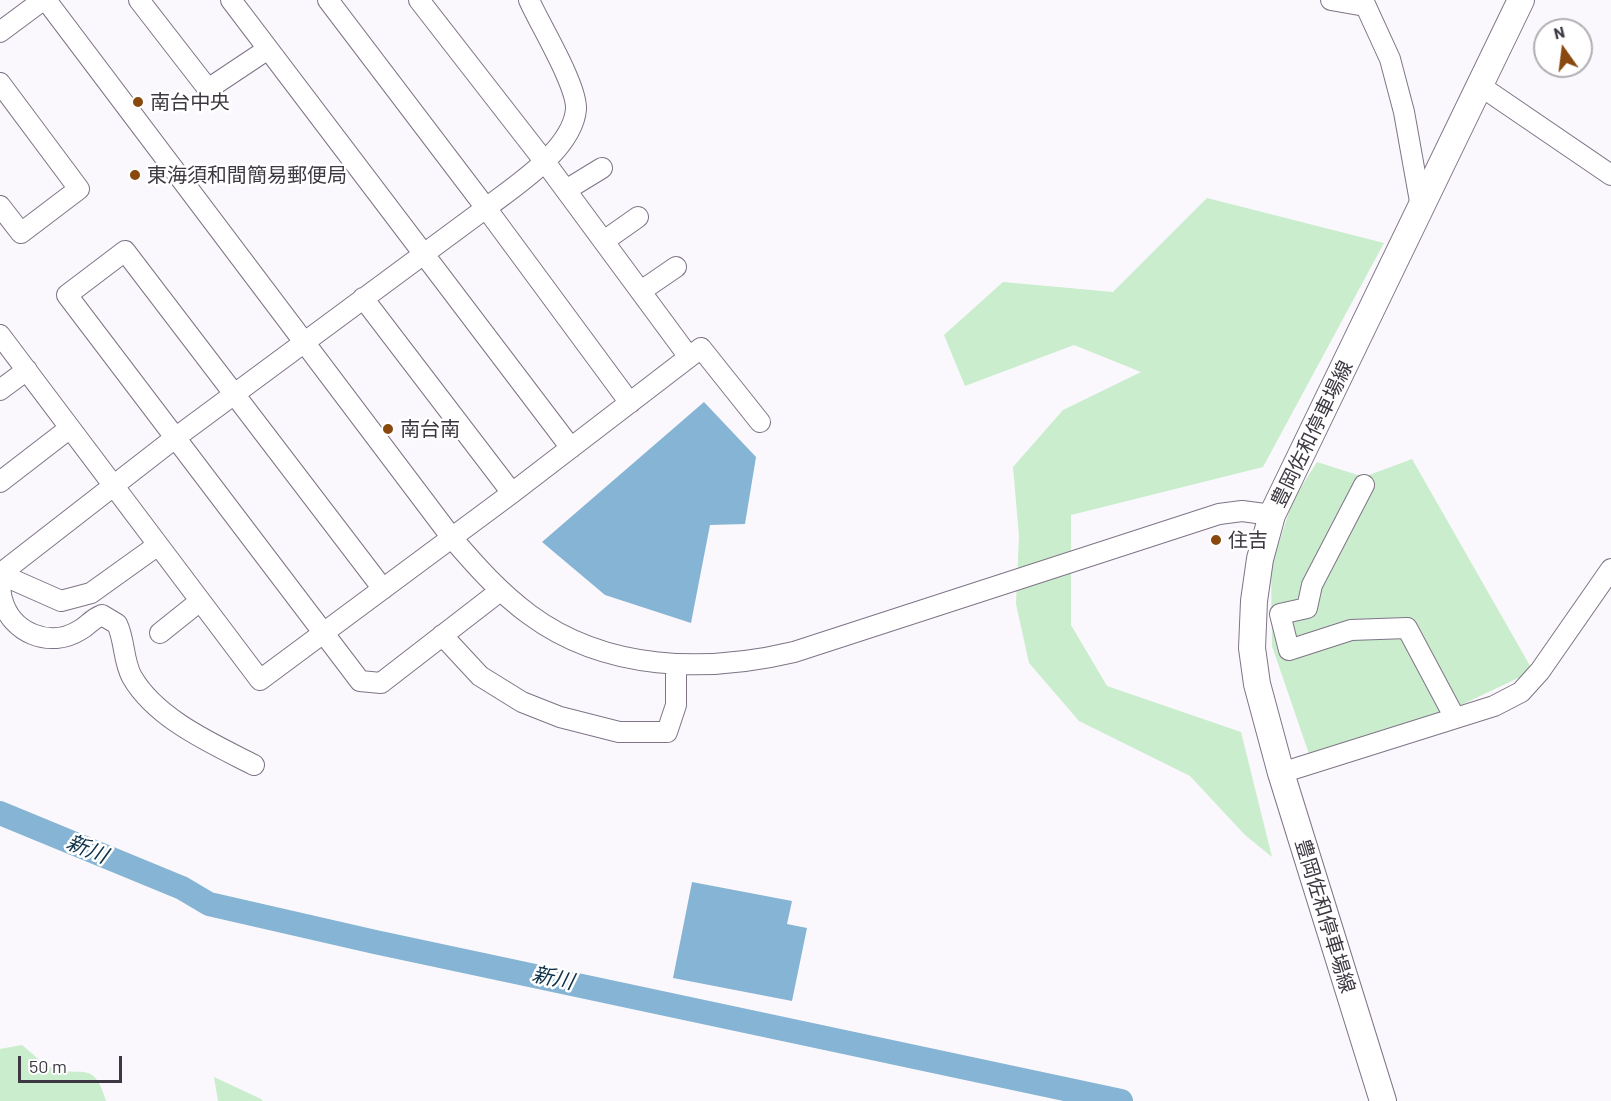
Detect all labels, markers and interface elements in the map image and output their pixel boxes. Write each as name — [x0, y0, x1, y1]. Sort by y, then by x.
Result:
north arrow — [1533, 18, 1593, 78]
text: N — [1552, 21, 1566, 42]
place label: 南台中央 — [150, 90, 230, 114]
marker: 南台中央 — [131, 95, 145, 109]
place label: 東海須和間簡易郵便局 — [147, 163, 347, 187]
marker: 東海須和間簡易郵便局 — [128, 168, 142, 182]
street label: 豊岡佐和停車場線 — [1266, 357, 1358, 511]
place label: 南台南 — [400, 417, 460, 441]
marker: 南台南 — [381, 422, 395, 436]
place label: 住吉 — [1228, 528, 1268, 552]
marker: 住吉 — [1209, 533, 1223, 547]
water label: 新川 — [63, 829, 111, 869]
street label: 豊岡佐和停車場線 — [1290, 836, 1360, 996]
water label: 新川 — [530, 961, 576, 995]
scale bar — [21, 1044, 124, 1082]
text: 50 m — [29, 1055, 67, 1077]

